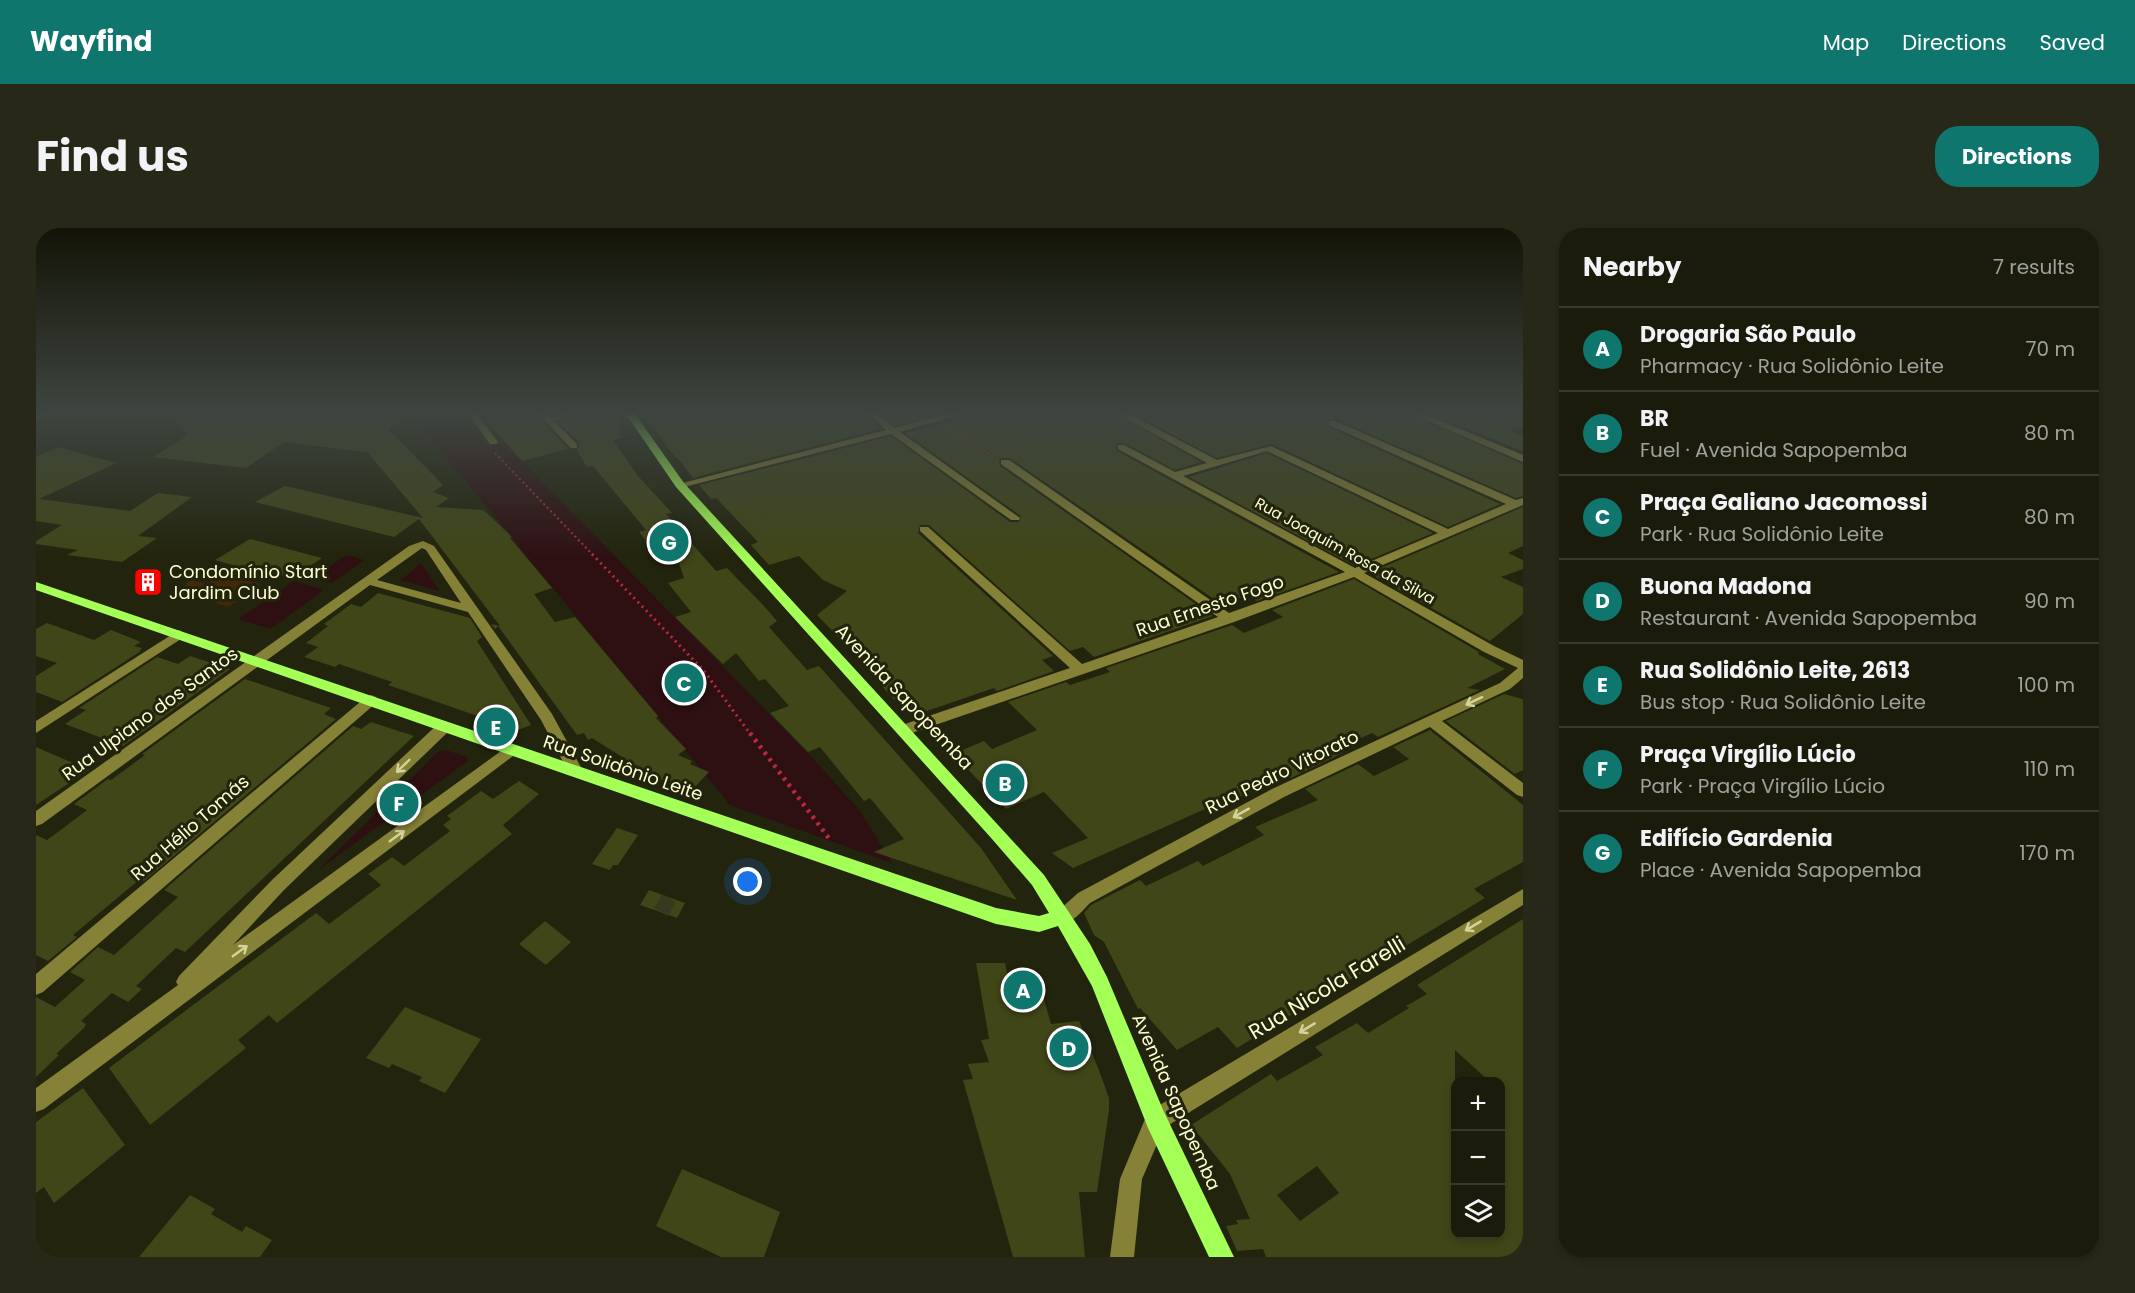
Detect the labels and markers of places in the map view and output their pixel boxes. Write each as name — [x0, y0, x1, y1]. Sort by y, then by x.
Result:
pin: G — [650, 520, 688, 564]
place label: Condomínio Start Jardim Club — [169, 559, 327, 605]
building icon: Condomínio Start Jardim Club — [132, 566, 164, 598]
pin: C — [664, 660, 704, 706]
pin: E — [476, 704, 516, 750]
pin: B — [986, 760, 1024, 806]
pin: F — [380, 780, 418, 826]
pin: A — [1004, 968, 1042, 1012]
pin: D — [1050, 1026, 1088, 1070]

